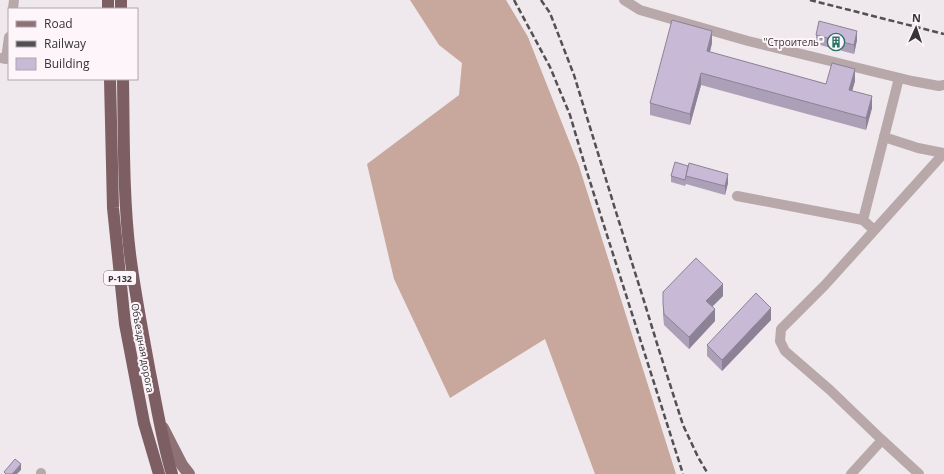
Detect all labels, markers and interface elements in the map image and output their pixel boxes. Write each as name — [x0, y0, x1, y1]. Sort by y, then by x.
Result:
legend — [8, 8, 138, 80]
north arrow — [896, 8, 936, 48]
text: N — [912, 10, 921, 25]
text: Road — [44, 15, 73, 32]
building icon: "Строитель" — [826, 32, 846, 52]
text: Railway — [44, 35, 87, 52]
place label: "Строитель" — [764, 35, 823, 49]
text: Building — [44, 55, 90, 72]
road number: Р-132 — [104, 271, 136, 285]
street label: Объездная дорога — [128, 302, 158, 394]

